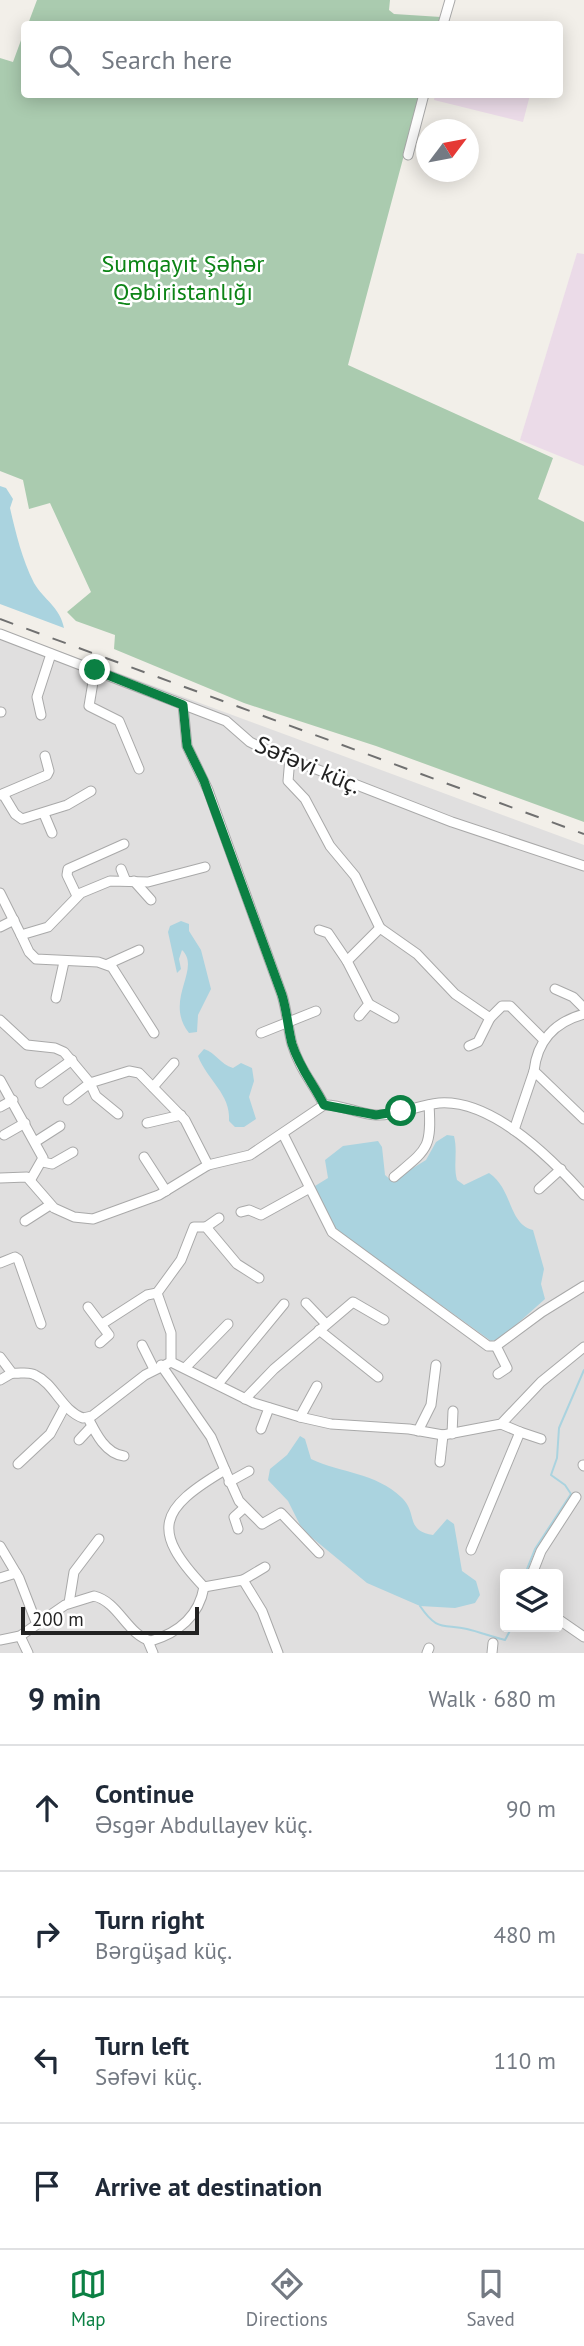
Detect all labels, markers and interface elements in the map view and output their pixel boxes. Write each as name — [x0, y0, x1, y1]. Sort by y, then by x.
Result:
search box — [21, 21, 563, 98]
icon: search — [45, 41, 83, 79]
text: Search here — [101, 43, 232, 76]
north arrow — [416, 119, 479, 182]
park label: Sumqayıt Şəhər Qəbiristanlığı — [102, 248, 264, 307]
route end — [79, 654, 110, 685]
street label: Səfəvi küç. — [251, 728, 366, 801]
route start — [385, 1095, 416, 1126]
map controls — [500, 1569, 563, 1632]
button: layers — [500, 1569, 563, 1632]
scale bar — [21, 1604, 200, 1636]
text: 200 m — [32, 1607, 84, 1631]
text: 9 min — [28, 1679, 101, 1718]
text: Walk · 680 m — [429, 1684, 556, 1713]
text: Continue — [95, 1777, 194, 1810]
icon: ahead — [28, 1789, 66, 1827]
text: 90 m — [506, 1794, 556, 1823]
text: Əsgər Abdullayev küç. — [95, 1810, 313, 1839]
text: Turn right — [95, 1903, 204, 1936]
icon: right — [28, 1915, 66, 1953]
text: 480 m — [494, 1920, 556, 1949]
text: Bərgüşad küç. — [95, 1936, 232, 1965]
text: Turn left — [95, 2029, 189, 2062]
icon: left — [28, 2041, 66, 2079]
text: 110 m — [494, 2046, 556, 2075]
text: Səfəvi küç. — [95, 2062, 202, 2091]
icon: arrive — [28, 2167, 66, 2205]
text: Arrive at destination — [95, 2170, 322, 2203]
tab: Map — [69, 2265, 107, 2331]
tab: Directions — [246, 2265, 328, 2331]
tab: Saved — [466, 2265, 515, 2331]

